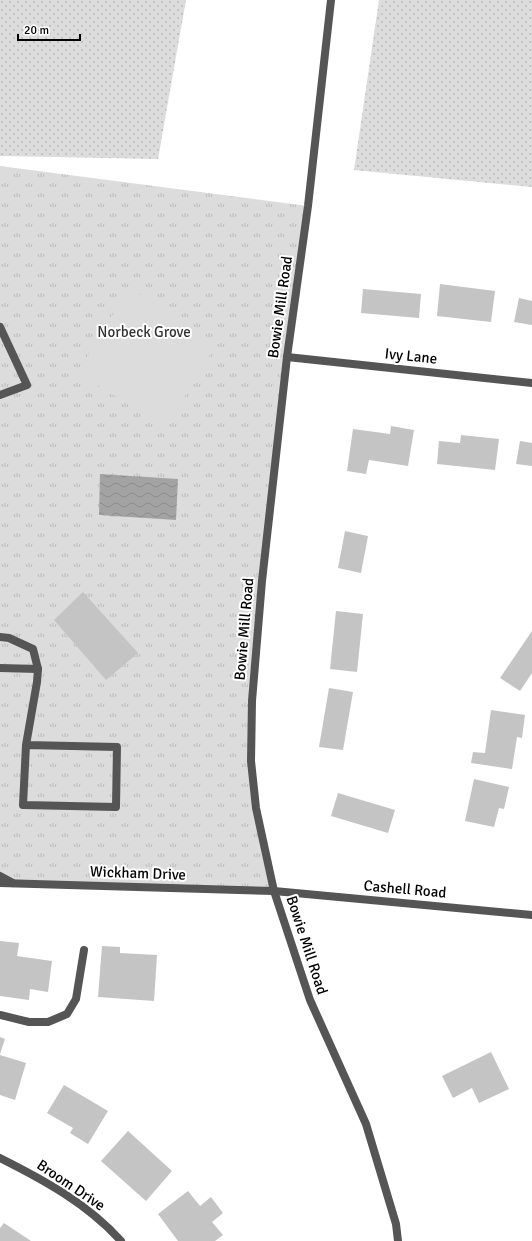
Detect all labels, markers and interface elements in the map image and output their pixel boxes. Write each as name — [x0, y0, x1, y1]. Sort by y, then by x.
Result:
scale bar — [18, 16, 80, 42]
text: 20 m — [24, 23, 49, 38]
street label: Bowie Mill Road — [264, 255, 296, 359]
park label: Norbeck Grove — [97, 323, 191, 341]
street label: Ivy Lane — [384, 344, 438, 368]
street label: Bowie Mill Road — [231, 577, 257, 681]
street label: Wickham Drive — [90, 862, 186, 884]
street label: Cashell Road — [363, 876, 447, 902]
street label: Bowie Mill Road — [283, 893, 331, 997]
street label: Broom Drive — [33, 1156, 109, 1214]

